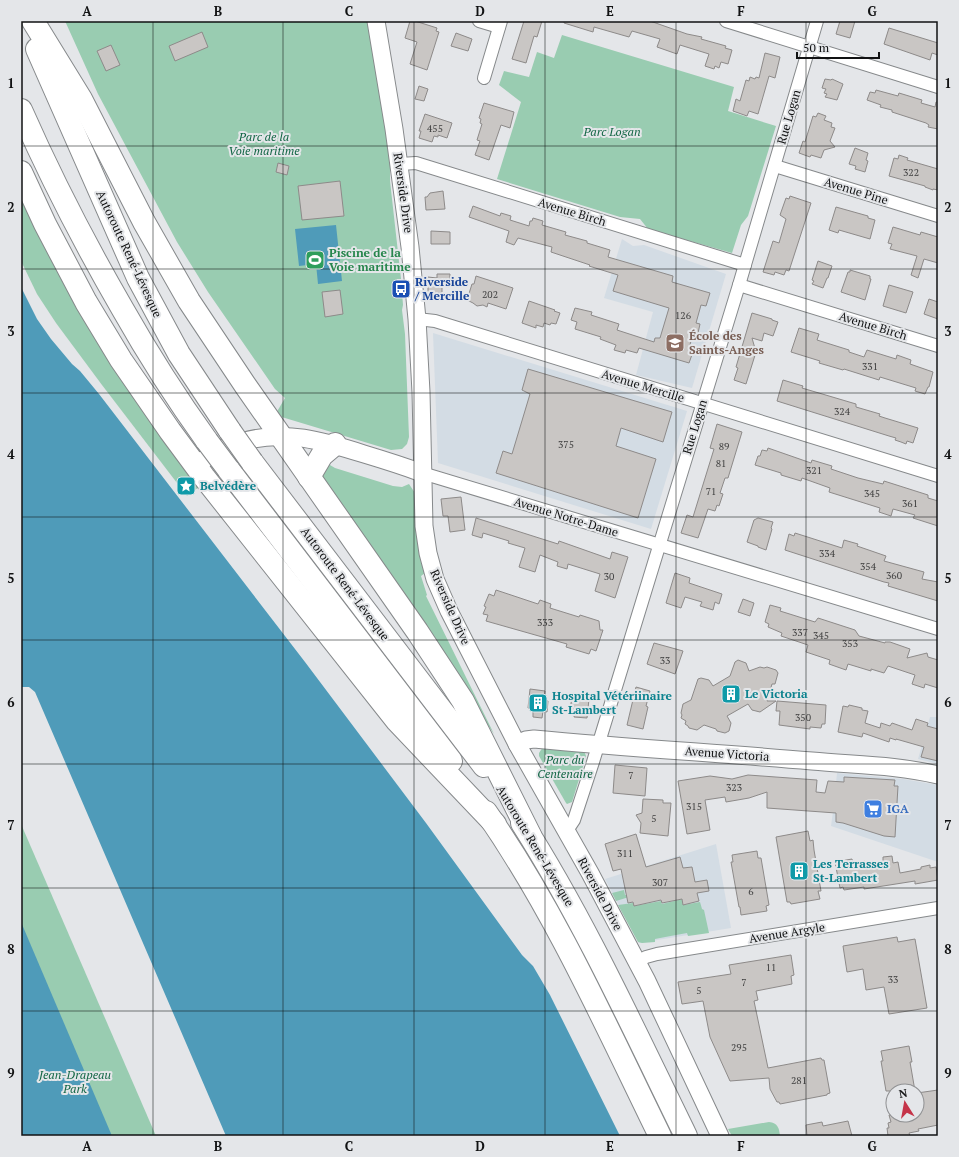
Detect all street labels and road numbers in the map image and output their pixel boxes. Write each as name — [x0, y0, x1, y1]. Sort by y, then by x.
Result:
street label: Rue Logan — [774, 88, 803, 146]
street label: Riverside Drive — [390, 152, 417, 234]
street label: Avenue Pine — [822, 174, 890, 207]
street label: Autoroute René-Lévesque — [93, 188, 166, 320]
street label: Avenue Birch — [536, 194, 608, 229]
street label: Avenue Birch — [837, 308, 909, 343]
street label: Avenue Mercille — [600, 366, 686, 405]
street label: Rue Logan — [679, 398, 710, 456]
street label: Avenue Notre-Dame — [512, 493, 620, 540]
street label: Autoroute René-Lévesque — [298, 524, 393, 643]
street label: Riverside Drive — [427, 567, 474, 647]
street label: Avenue Victoria — [684, 743, 770, 764]
street label: Autoroute René-Lévesque — [493, 783, 578, 909]
street label: Riverside Drive — [575, 855, 626, 933]
street label: Avenue Argyle — [748, 919, 826, 946]

